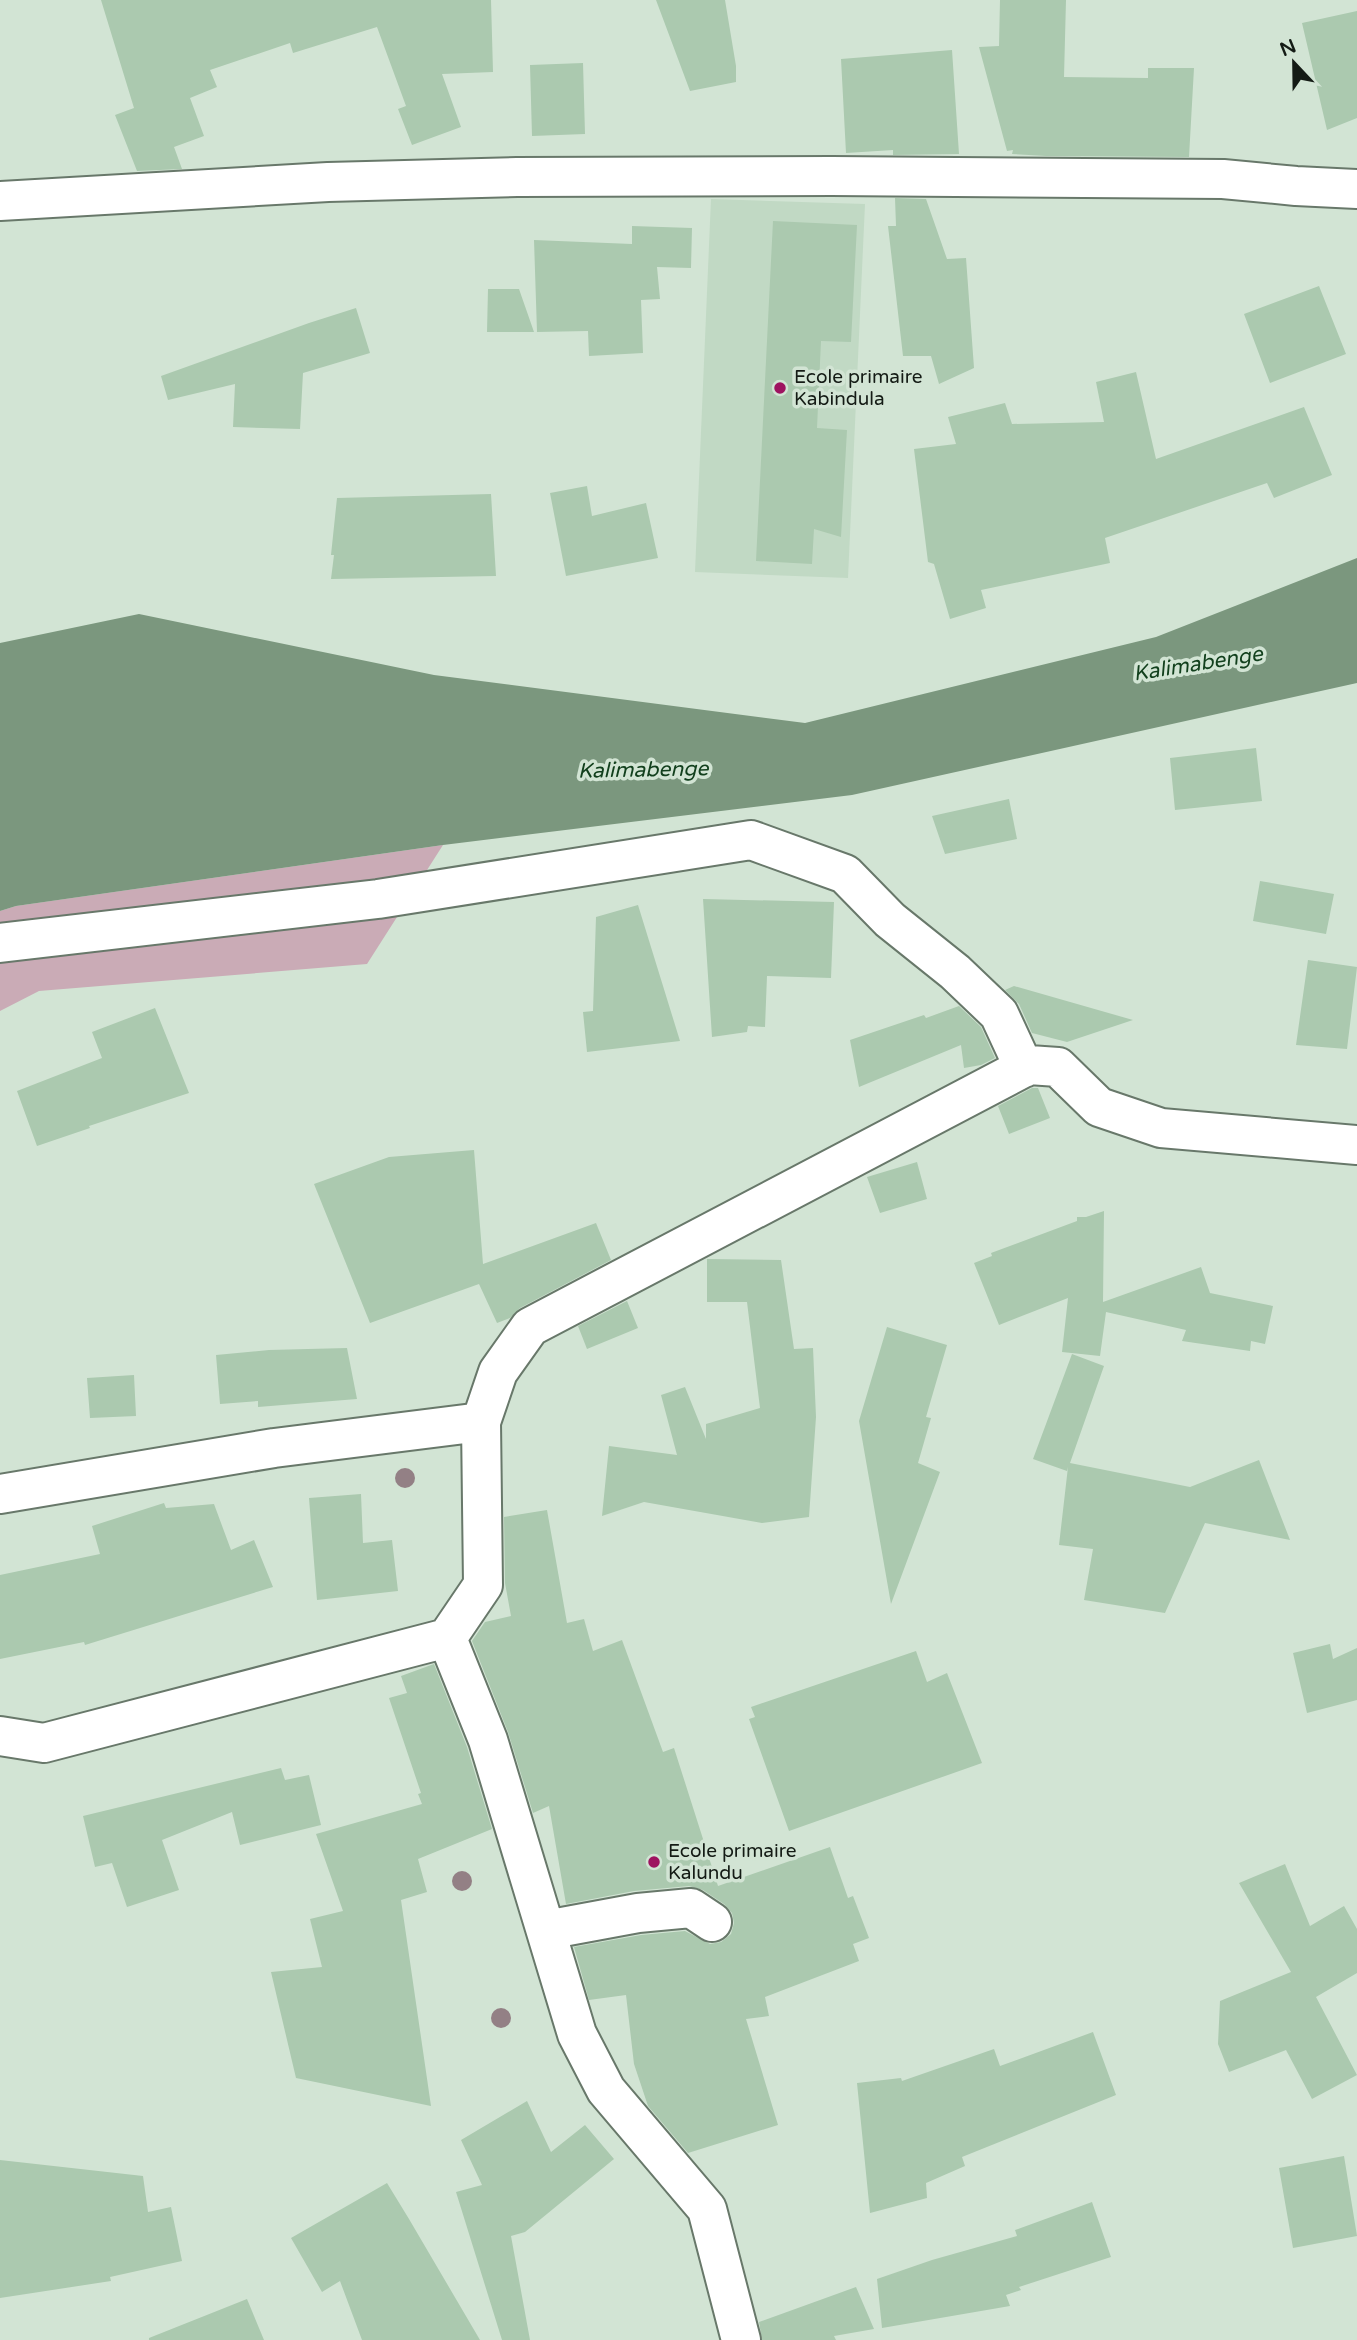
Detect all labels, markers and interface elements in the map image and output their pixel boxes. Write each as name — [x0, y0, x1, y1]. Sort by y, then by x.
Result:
north arrow — [1259, 28, 1329, 98]
text: N — [1277, 35, 1299, 61]
place label: Ecole primaire Kabindula — [794, 366, 922, 410]
marker: Ecole primaire Kabindula — [772, 380, 788, 396]
water label: Kalimabenge — [1132, 641, 1265, 687]
water label: Kalimabenge — [578, 756, 710, 784]
place label: Ecole primaire Kalundu — [668, 1840, 796, 1884]
marker: Ecole primaire Kalundu — [646, 1854, 662, 1870]

